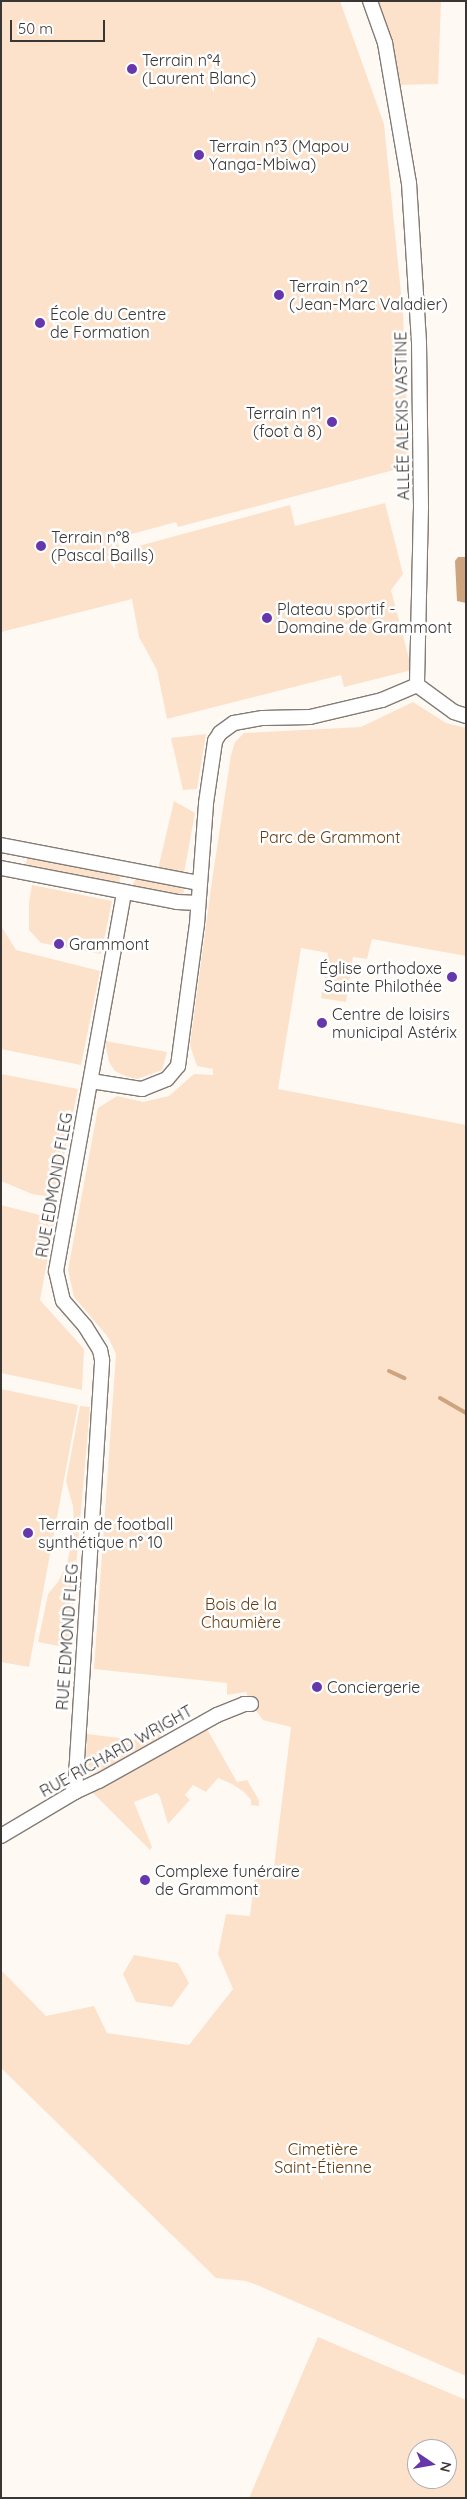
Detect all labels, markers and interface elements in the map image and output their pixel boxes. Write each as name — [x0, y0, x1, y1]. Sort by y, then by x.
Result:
scale bar — [12, 10, 108, 42]
text: 50 m — [18, 19, 53, 38]
place label: Terrain n°4 (Laurent Blanc) — [142, 50, 256, 88]
marker: Terrain n°4 (Laurent Blanc) — [126, 63, 138, 75]
place label: Terrain n°3 (Mapou Yanga-Mbiwa) — [209, 136, 349, 174]
marker: Terrain n°3 (Mapou Yanga-Mbiwa) — [193, 149, 205, 161]
place label: Terrain n°2 (Jean-Marc Valadier) — [289, 276, 448, 314]
marker: Terrain n°2 (Jean-Marc Valadier) — [273, 289, 285, 301]
place label: École du Centre de Formation — [50, 304, 166, 342]
marker: École du Centre de Formation — [34, 317, 46, 329]
street label: ALLÉE ALEXIS VASTINE — [391, 331, 413, 501]
place label: Terrain n°1 (foot à 8) — [246, 403, 322, 441]
marker: Terrain n°1 (foot à 8) — [326, 416, 338, 428]
place label: Terrain n°8 (Pascal Baills) — [51, 527, 154, 565]
marker: Terrain n°8 (Pascal Baills) — [35, 540, 47, 552]
place label: Plateau sportif - Domaine de Grammont — [277, 599, 452, 637]
marker: Plateau sportif - Domaine de Grammont — [261, 612, 273, 624]
park label: Parc de Grammont — [259, 827, 401, 847]
place label: Grammont — [69, 934, 149, 954]
marker: Grammont — [53, 938, 65, 950]
place label: Église orthodoxe Sainte Philothée — [319, 958, 442, 996]
marker: Église orthodoxe Sainte Philothée — [446, 971, 458, 983]
place label: Centre de loisirs municipal Astérix — [332, 1004, 457, 1042]
marker: Centre de loisirs municipal Astérix — [316, 1017, 328, 1029]
street label: RUE EDMOND FLEG — [32, 1111, 76, 1259]
place label: Terrain de football synthétique n° 10 — [38, 1514, 173, 1552]
marker: Terrain de football synthétique n° 10 — [22, 1527, 34, 1539]
street label: RUE EDMOND FLEG — [52, 1563, 82, 1711]
park label: Bois de la Chaumière — [201, 1594, 281, 1632]
place label: Conciergerie — [327, 1677, 420, 1697]
marker: Conciergerie — [311, 1681, 323, 1693]
street label: RUE RICHARD WRIGHT — [36, 1701, 196, 1801]
place label: Complexe funéraire de Grammont — [155, 1861, 300, 1899]
marker: Complexe funéraire de Grammont — [139, 1874, 151, 1886]
park label: Cimetière Saint-Étienne — [274, 2139, 372, 2177]
north arrow — [407, 2439, 457, 2489]
text: N — [436, 2460, 456, 2474]

